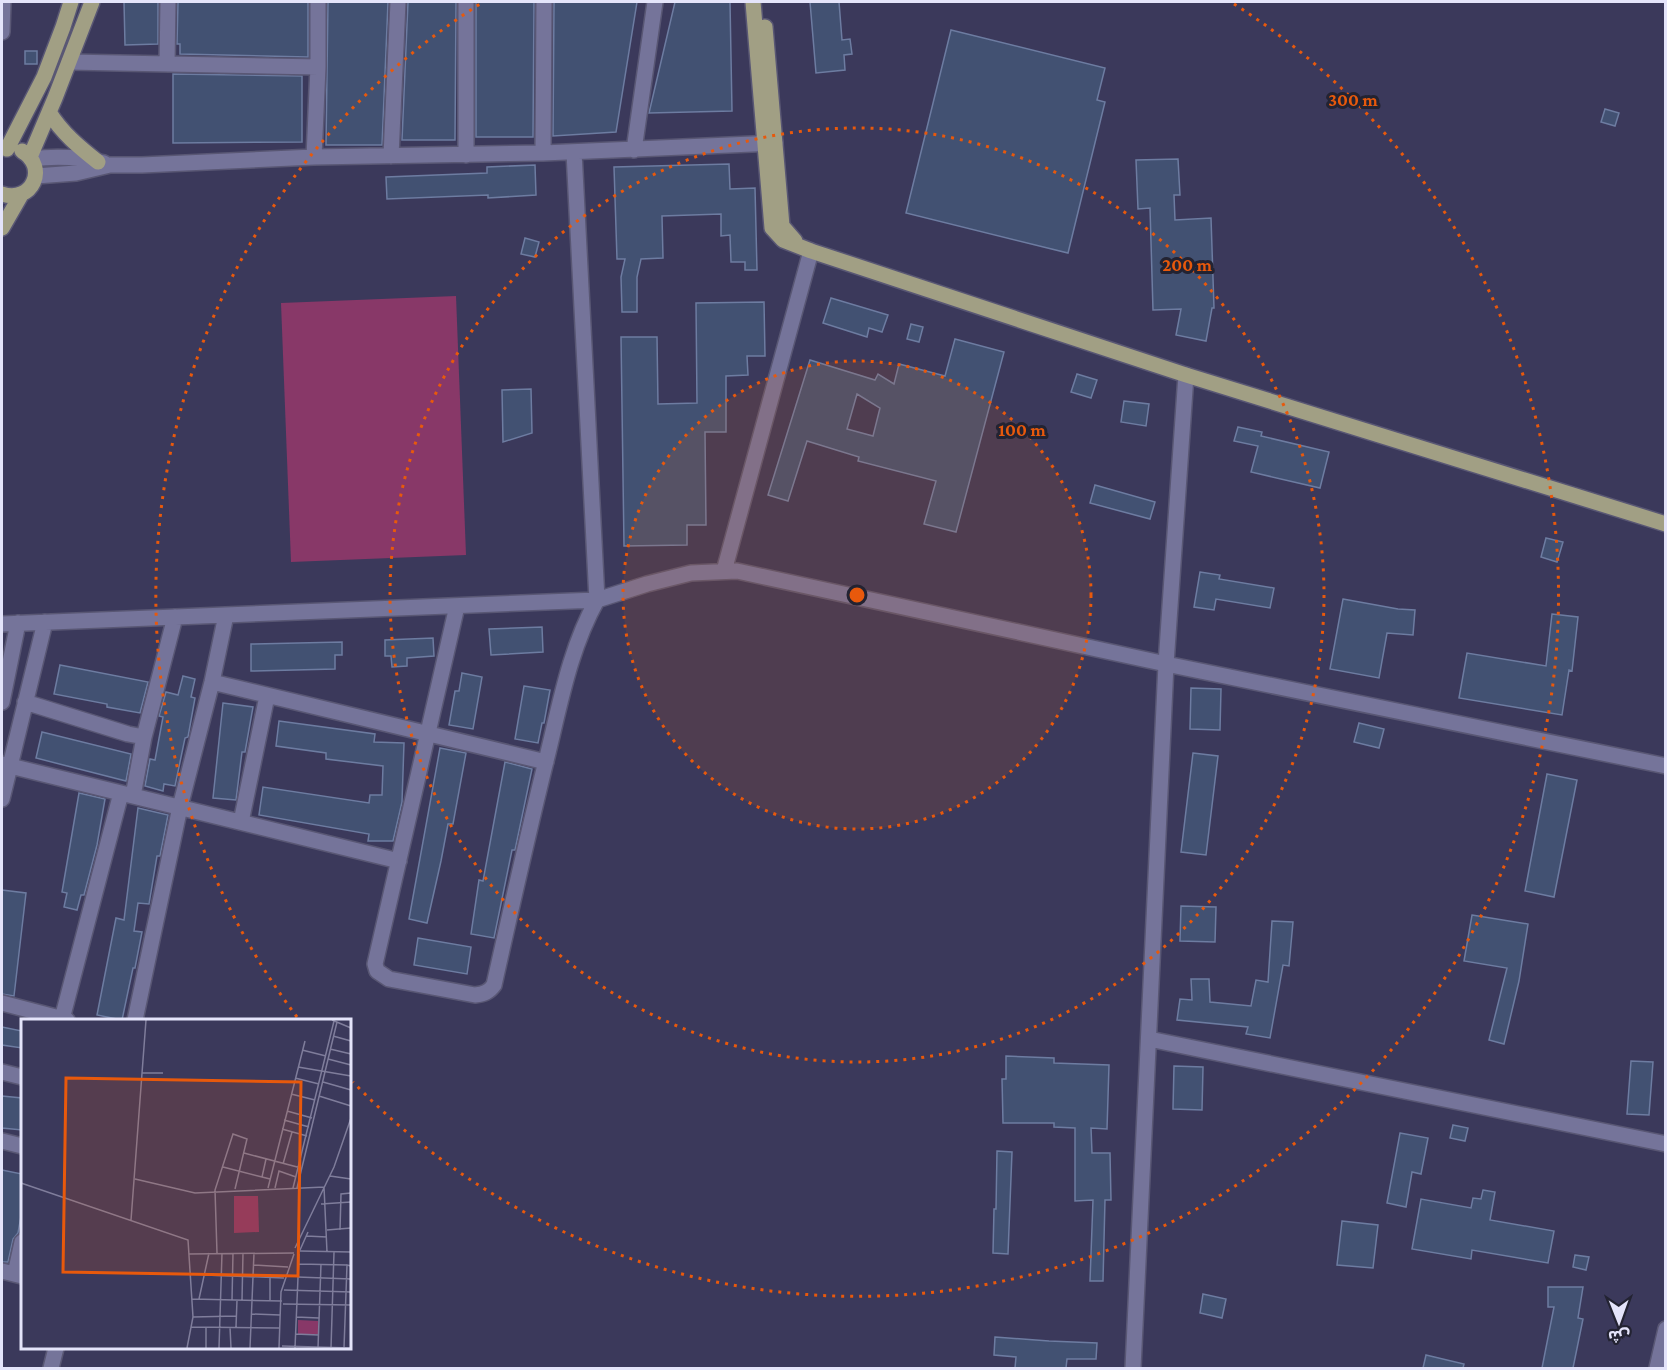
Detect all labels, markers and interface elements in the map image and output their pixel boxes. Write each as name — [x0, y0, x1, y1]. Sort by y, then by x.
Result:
text: 300 m — [1328, 90, 1378, 110]
text: 200 m — [1162, 255, 1213, 275]
text: 100 m — [998, 420, 1046, 440]
centre of rings — [847, 585, 867, 605]
inset map — [21, 1019, 351, 1349]
north arrow — [1589, 1292, 1649, 1352]
text: ش — [1608, 1327, 1630, 1345]

